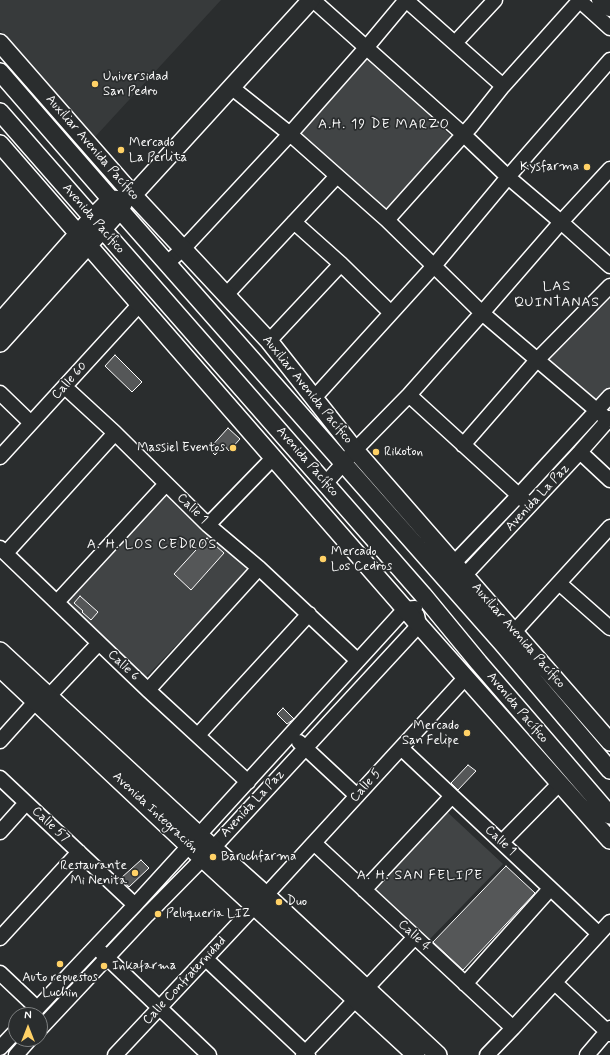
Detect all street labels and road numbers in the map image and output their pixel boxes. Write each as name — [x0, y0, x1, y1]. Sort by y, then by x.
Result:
street label: Auxiliar Avenida Pacífico — [42, 92, 142, 204]
street label: Avenida Pacífico — [58, 181, 128, 257]
street label: Auxiliar Avenida Pacífico — [259, 333, 355, 447]
street label: Calle 60 — [49, 359, 91, 403]
street label: Avenida Pacífico — [272, 424, 342, 500]
street label: Avenida La Paz — [503, 461, 573, 535]
street label: Calle 1 — [173, 490, 211, 528]
street label: Auxiliar Avenida Pacífico — [468, 580, 568, 692]
street label: Calle 6 — [104, 647, 142, 685]
street label: Avenida Pacífico — [483, 669, 551, 747]
street label: Calle 5 — [347, 766, 385, 806]
street label: Avenida La Paz — [218, 767, 288, 841]
street label: Avenida Integración — [109, 769, 201, 857]
street label: Calle 57 — [28, 804, 72, 846]
street label: Calle 1 — [481, 823, 519, 859]
street label: Calle 4 — [394, 917, 434, 955]
street label: Calle Confraternidad — [140, 934, 230, 1028]

